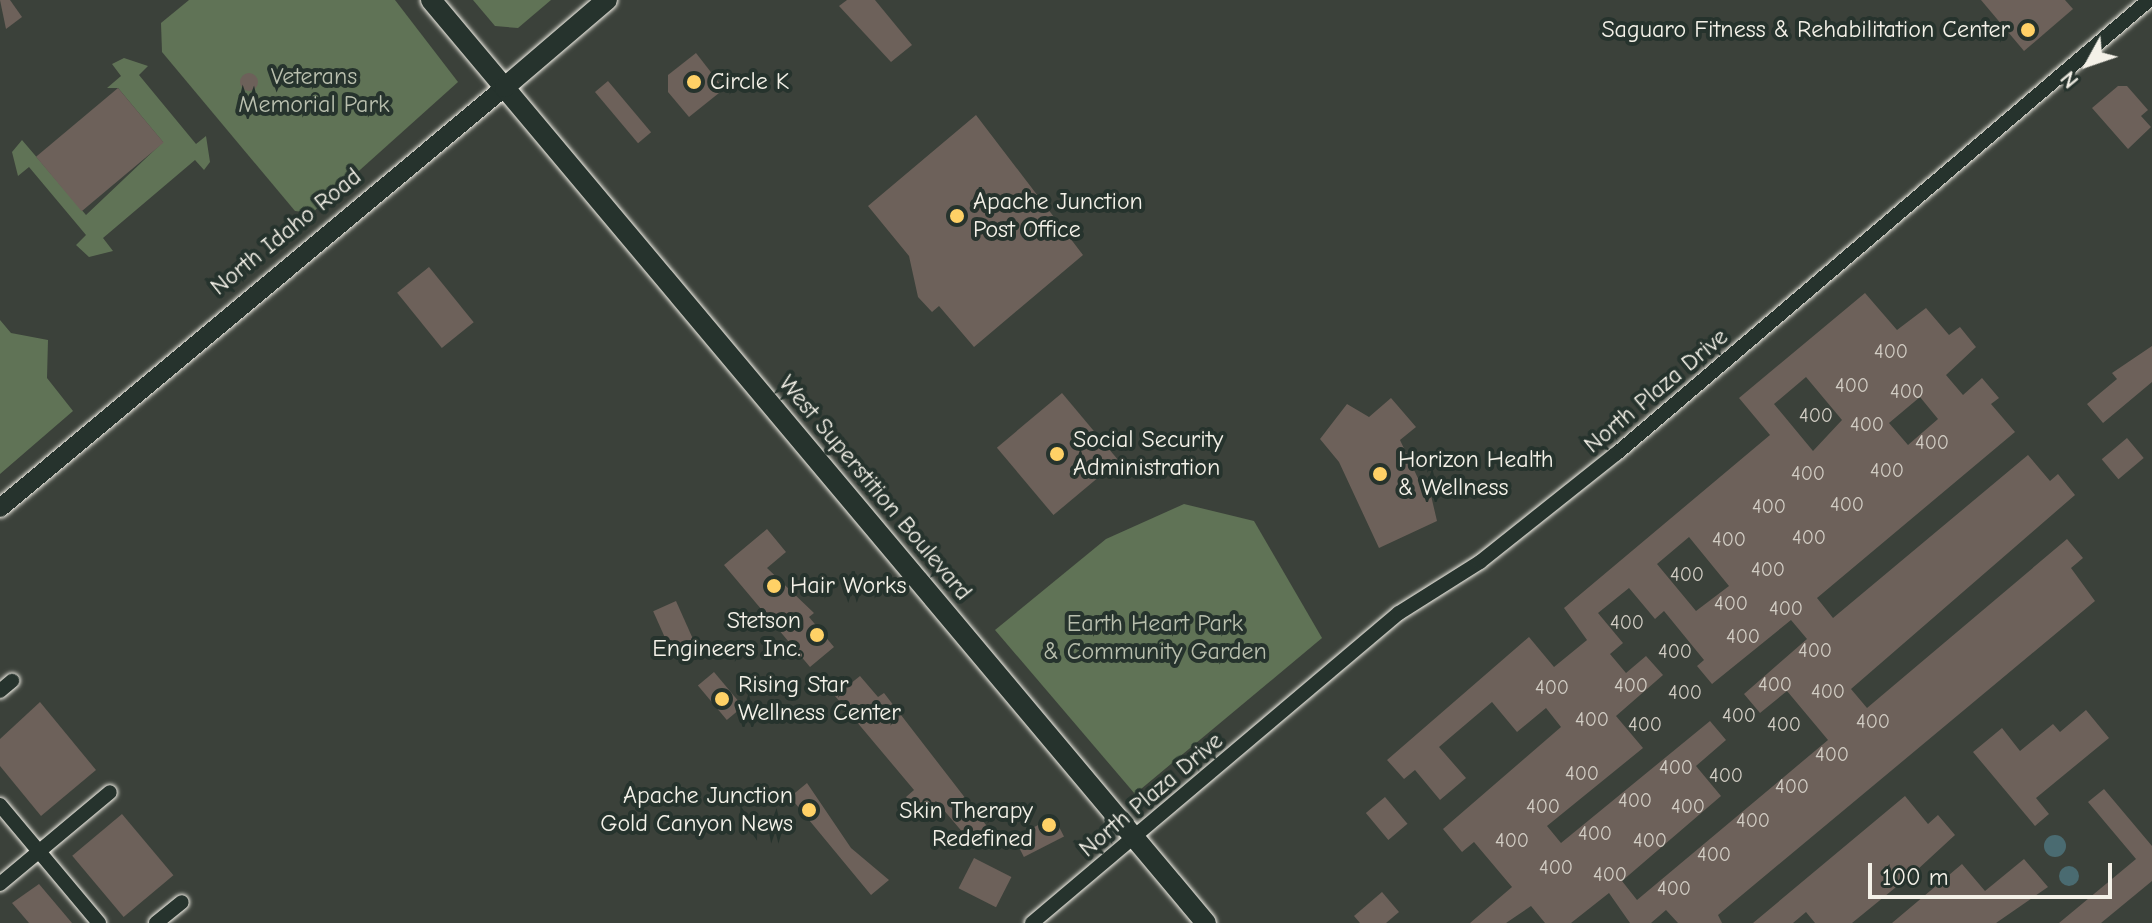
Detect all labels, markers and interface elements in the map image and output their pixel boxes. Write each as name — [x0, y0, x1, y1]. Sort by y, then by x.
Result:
place label: Saguaro Fitness & Rehabilitation Center — [1601, 16, 2010, 44]
marker: Saguaro Fitness & Rehabilitation Center — [2017, 19, 2039, 41]
north arrow — [2048, 24, 2128, 104]
park label: Veterans Memorial Park — [238, 63, 390, 119]
text: N — [2055, 66, 2084, 93]
place label: Circle K — [710, 68, 789, 96]
marker: Circle K — [685, 73, 703, 91]
street label: North Idaho Road — [205, 162, 367, 302]
place label: Apache Junction Post Office — [973, 188, 1143, 244]
marker: Apache Junction Post Office — [948, 207, 966, 225]
street label: North Plaza Drive — [1578, 323, 1734, 459]
house number: 400 — [1874, 339, 1908, 363]
street label: West Superstition Boulevard — [772, 370, 978, 606]
house number: 400 — [1835, 373, 1869, 397]
house number: 400 — [1890, 379, 1924, 403]
house number: 400 — [1799, 403, 1833, 427]
house number: 400 — [1850, 412, 1884, 436]
place label: Social Security Administration — [1073, 426, 1223, 482]
house number: 400 — [1915, 430, 1949, 454]
marker: Social Security Administration — [1048, 445, 1066, 463]
place label: Horizon Health & Wellness — [1398, 446, 1554, 502]
house number: 400 — [1870, 458, 1904, 482]
house number: 400 — [1791, 461, 1825, 485]
marker: Horizon Health & Wellness — [1369, 463, 1391, 485]
house number: 400 — [1830, 492, 1864, 516]
house number: 400 — [1752, 494, 1786, 518]
house number: 400 — [1792, 525, 1826, 549]
house number: 400 — [1712, 527, 1746, 551]
house number: 400 — [1751, 557, 1785, 581]
house number: 400 — [1670, 562, 1704, 586]
place label: Hair Works — [790, 572, 906, 600]
marker: Hair Works — [765, 577, 783, 595]
house number: 400 — [1714, 591, 1748, 615]
house number: 400 — [1769, 596, 1803, 620]
place label: Stetson Engineers Inc. — [652, 607, 801, 663]
park label: Earth Heart Park & Community Garden — [1043, 610, 1267, 666]
house number: 400 — [1610, 610, 1644, 634]
house number: 400 — [1726, 624, 1760, 648]
marker: Stetson Engineers Inc. — [808, 626, 826, 644]
house number: 400 — [1798, 638, 1832, 662]
house number: 400 — [1658, 639, 1692, 663]
place label: Rising Star Wellness Center — [738, 671, 901, 727]
house number: 400 — [1758, 672, 1792, 696]
house number: 400 — [1614, 673, 1648, 697]
house number: 400 — [1535, 675, 1569, 699]
house number: 400 — [1811, 679, 1845, 703]
house number: 400 — [1668, 680, 1702, 704]
marker: Rising Star Wellness Center — [713, 690, 731, 708]
house number: 400 — [1722, 703, 1756, 727]
house number: 400 — [1575, 707, 1609, 731]
house number: 400 — [1856, 709, 1890, 733]
house number: 400 — [1628, 712, 1662, 736]
house number: 400 — [1767, 712, 1801, 736]
street label: North Plaza Drive — [1073, 727, 1229, 863]
house number: 400 — [1815, 742, 1849, 766]
house number: 400 — [1659, 755, 1693, 779]
house number: 400 — [1565, 761, 1599, 785]
house number: 400 — [1709, 763, 1743, 787]
house number: 400 — [1775, 774, 1809, 798]
place label: Apache Junction Gold Canyon News — [600, 782, 793, 838]
house number: 400 — [1618, 788, 1652, 812]
house number: 400 — [1526, 794, 1560, 818]
house number: 400 — [1671, 794, 1705, 818]
place label: Skin Therapy Redefined — [899, 797, 1033, 853]
marker: Apache Junction Gold Canyon News — [800, 801, 818, 819]
house number: 400 — [1736, 808, 1770, 832]
marker: Skin Therapy Redefined — [1040, 816, 1058, 834]
house number: 400 — [1578, 821, 1612, 845]
house number: 400 — [1495, 828, 1529, 852]
house number: 400 — [1633, 828, 1667, 852]
house number: 400 — [1697, 842, 1731, 866]
scale bar — [1872, 847, 2116, 897]
house number: 400 — [1539, 855, 1573, 879]
house number: 400 — [1593, 862, 1627, 886]
text: 100 m — [1882, 863, 1949, 891]
house number: 400 — [1657, 876, 1691, 900]

